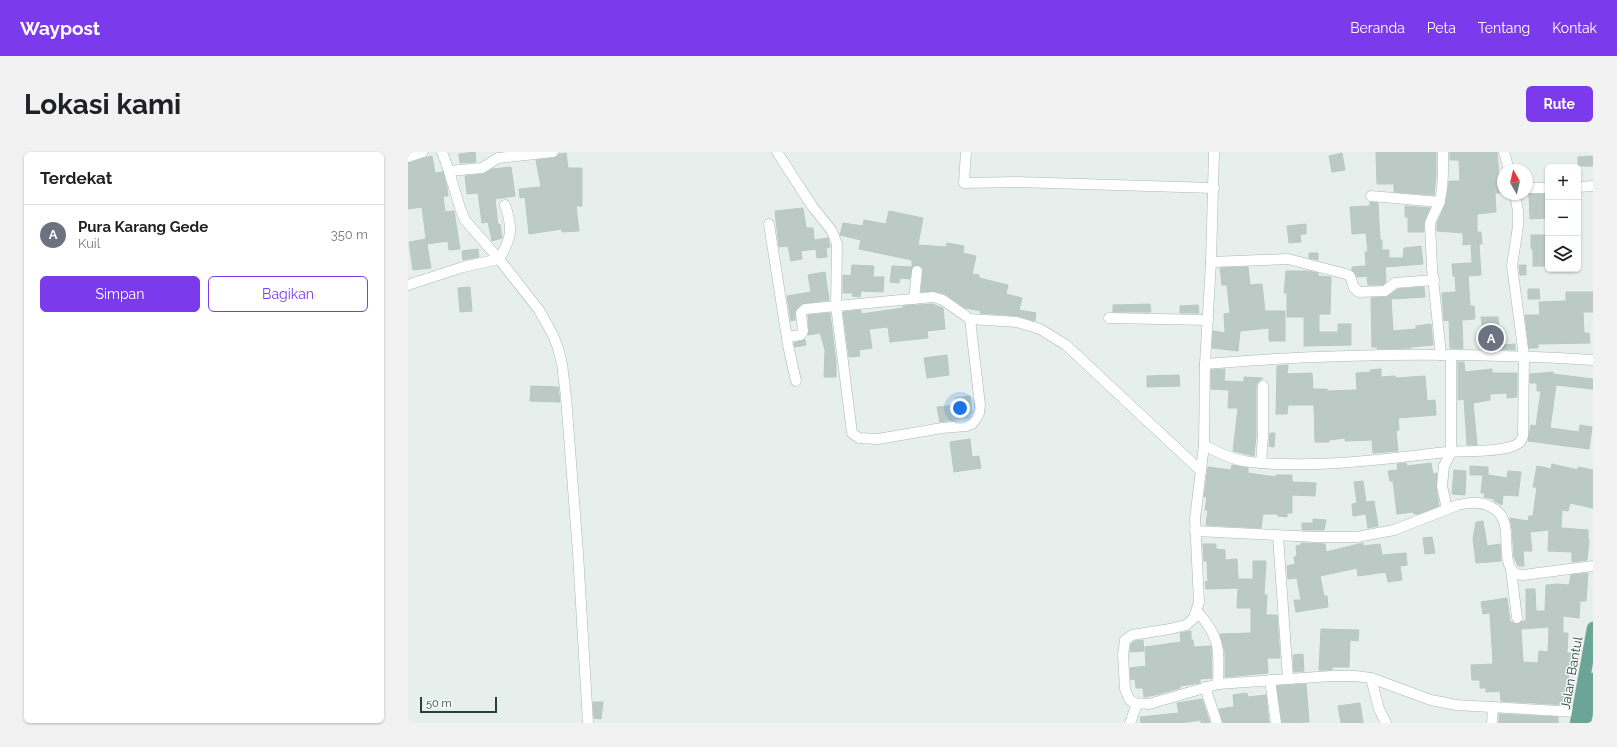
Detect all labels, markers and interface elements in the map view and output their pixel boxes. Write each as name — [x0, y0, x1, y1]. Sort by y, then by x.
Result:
text: Waypost — [20, 17, 100, 39]
text: Beranda — [1350, 20, 1405, 36]
text: Peta — [1427, 20, 1456, 36]
text: Tentang — [1478, 20, 1530, 36]
text: Kontak — [1552, 20, 1597, 36]
button: Rute — [1526, 86, 1593, 122]
text: Lokasi kami — [24, 88, 181, 121]
north arrow — [1497, 164, 1533, 200]
map controls — [1545, 164, 1581, 272]
button: + — [1545, 164, 1581, 200]
text: Terdekat — [40, 168, 112, 188]
button: − — [1545, 200, 1581, 236]
text: Pura Karang Gede — [78, 218, 208, 236]
text: A — [49, 227, 57, 242]
text: 350 m — [331, 227, 368, 242]
text: Kuil — [78, 236, 100, 251]
button: layers — [1545, 236, 1581, 272]
button: Simpan — [40, 276, 200, 312]
button: Bagikan — [208, 276, 368, 312]
pin: A — [1478, 323, 1504, 353]
your location — [950, 398, 970, 418]
street label: Jalan Bantul — [1558, 635, 1585, 711]
scale bar — [420, 695, 497, 714]
text: 50 m — [426, 697, 452, 710]

